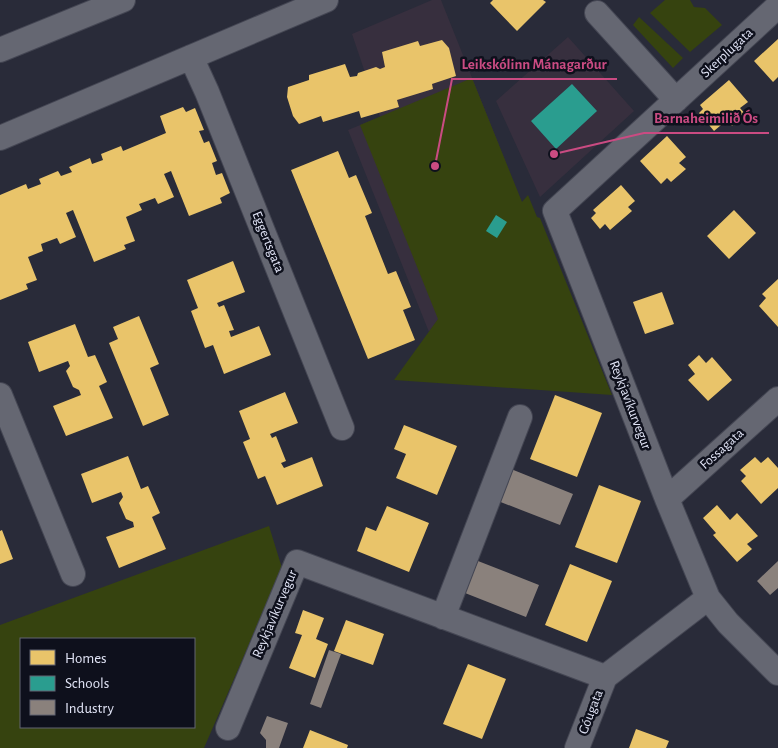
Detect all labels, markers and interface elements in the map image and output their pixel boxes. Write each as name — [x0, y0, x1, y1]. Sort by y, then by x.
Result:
street label: Skerplugata — [698, 25, 756, 80]
callout: Leikskólinn Mánagarður — [452, 49, 617, 79]
text: Leikskólinn Mánagarður — [461, 57, 607, 72]
callout: Barnaheimilið Ós — [644, 103, 769, 133]
text: Barnaheimilið Ós — [654, 109, 758, 126]
street label: Eggertsgata — [249, 209, 287, 275]
street label: Reykjavíkurvegur — [607, 359, 654, 452]
street label: Fossagata — [698, 426, 747, 472]
street label: Reykjavíkurvegur — [250, 568, 300, 660]
legend — [20, 638, 195, 728]
text: Homes — [65, 651, 107, 666]
text: Schools — [65, 676, 109, 691]
street label: Góugata — [576, 687, 606, 736]
text: Industry — [65, 701, 114, 716]

